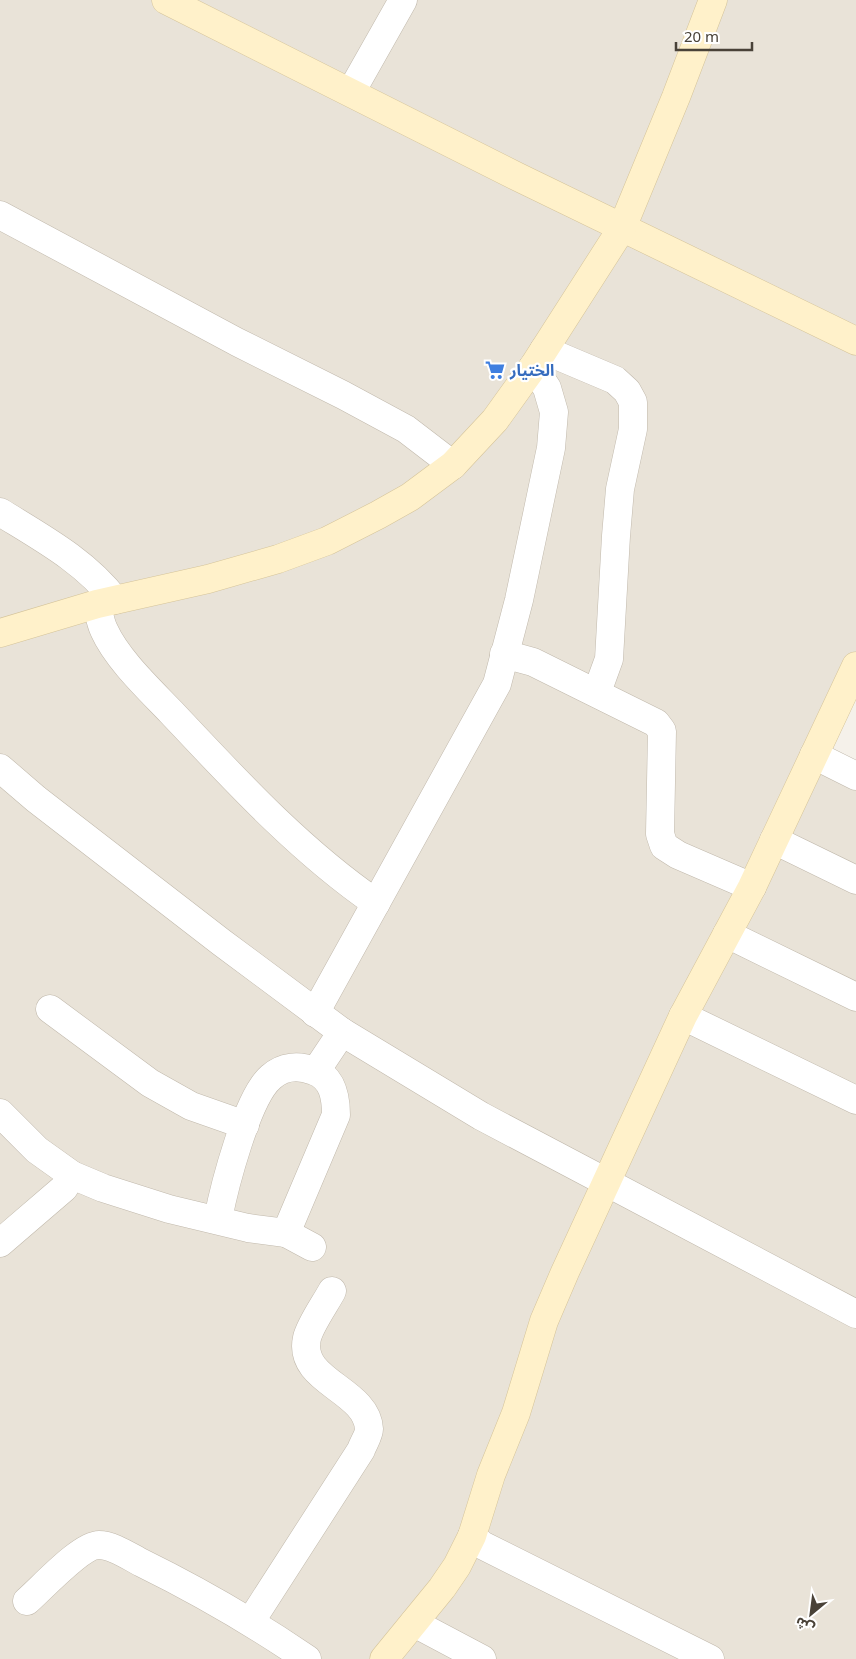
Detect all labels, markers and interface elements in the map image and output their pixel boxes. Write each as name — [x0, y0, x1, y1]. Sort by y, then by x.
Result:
scale bar — [676, 20, 752, 52]
text: 20 m — [684, 26, 719, 46]
supermarket icon: الختيار — [484, 359, 506, 381]
place label: الختيار — [509, 359, 554, 381]
north arrow — [786, 1589, 836, 1639]
text: ش — [791, 1613, 817, 1639]

